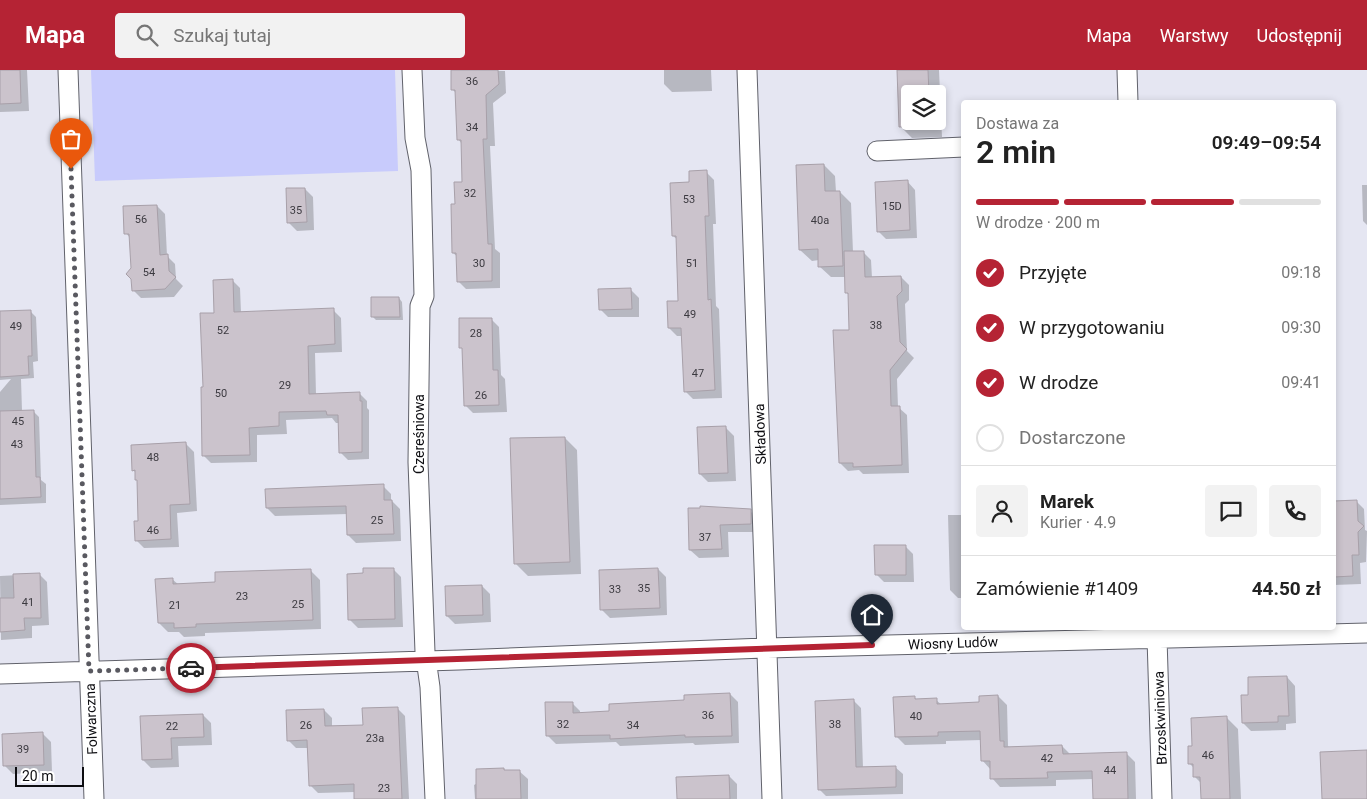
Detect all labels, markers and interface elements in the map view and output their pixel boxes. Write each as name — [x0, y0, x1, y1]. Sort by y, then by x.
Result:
search box — [115, 13, 465, 58]
text: Mapa — [25, 21, 85, 49]
icon: search — [133, 21, 161, 49]
text: Szukaj tutaj — [173, 24, 271, 47]
text: Mapa — [1086, 25, 1132, 46]
text: Warstwy — [1160, 25, 1228, 46]
text: Udostępnij — [1256, 25, 1342, 46]
house number: 36 — [466, 75, 478, 88]
map controls — [901, 85, 946, 130]
button: layers — [901, 85, 946, 130]
text: Dostawa za — [976, 114, 1059, 133]
pin — [50, 118, 92, 169]
house number: 34 — [466, 121, 478, 134]
icon: bag — [57, 125, 85, 153]
text: 09:49–09:54 — [1212, 131, 1321, 154]
text: 2 min — [976, 133, 1056, 171]
house number: 32 — [464, 187, 476, 200]
house number: 53 — [683, 193, 695, 206]
house number: 15D — [882, 200, 902, 213]
house number: 35 — [290, 204, 302, 217]
house number: 56 — [135, 213, 147, 226]
text: W drodze · 200 m — [976, 213, 1100, 232]
house number: 40a — [811, 214, 829, 227]
house number: 30 — [473, 257, 485, 270]
house number: 51 — [686, 257, 698, 270]
icon: check — [976, 259, 1004, 287]
text: Przyjęte — [1019, 261, 1087, 284]
text: 09:18 — [1281, 263, 1321, 282]
house number: 54 — [143, 266, 155, 279]
house number: 49 — [684, 308, 696, 321]
icon: check — [976, 314, 1004, 342]
text: W przygotowaniu — [1019, 316, 1165, 339]
text: 09:30 — [1281, 318, 1321, 337]
house number: 38 — [870, 319, 882, 332]
house number: 49 — [10, 320, 22, 333]
house number: 52 — [217, 324, 229, 337]
house number: 28 — [470, 327, 482, 340]
house number: 47 — [692, 367, 704, 380]
icon: check — [976, 369, 1004, 397]
text: W drodze — [1019, 371, 1098, 394]
text: 09:41 — [1281, 373, 1321, 392]
house number: 29 — [279, 379, 291, 392]
house number: 50 — [215, 387, 227, 400]
house number: 26 — [475, 389, 487, 402]
street label: Czereśniowa — [411, 394, 427, 474]
street label: Składowa — [751, 403, 769, 465]
house number: 45 — [12, 415, 24, 428]
text: Dostarczone — [1019, 426, 1126, 449]
house number: 43 — [11, 438, 23, 451]
house number: 48 — [147, 451, 159, 464]
button: person — [976, 485, 1028, 537]
button: chat — [1205, 485, 1257, 537]
button: phone — [1269, 485, 1321, 537]
text: Marek — [1040, 490, 1094, 513]
text: Kurier · 4.9 — [1040, 513, 1116, 532]
house number: 25 — [371, 514, 383, 527]
house number: 46 — [147, 524, 159, 537]
house number: 37 — [699, 531, 711, 544]
text: Zamówienie #1409 — [976, 577, 1139, 600]
text: 44.50 zł — [1252, 577, 1321, 600]
house number: 35 — [638, 582, 650, 595]
house number: 33 — [609, 583, 621, 596]
house number: 23 — [236, 590, 248, 603]
pin — [851, 594, 893, 645]
house number: 41 — [22, 596, 34, 609]
house number: 25 — [292, 598, 304, 611]
house number: 21 — [169, 599, 181, 612]
icon: home — [858, 601, 886, 629]
street label: Wiosny Ludów — [908, 633, 999, 653]
courier — [166, 643, 216, 693]
icon: car — [177, 654, 205, 682]
street label: Brzoskwiniowa — [1150, 671, 1170, 765]
street label: Folwarczna — [82, 683, 100, 755]
house number: 36 — [702, 709, 714, 722]
house number: 40 — [910, 710, 922, 723]
house number: 32 — [557, 718, 569, 731]
house number: 38 — [829, 718, 841, 731]
house number: 26 — [300, 719, 312, 732]
house number: 34 — [627, 719, 639, 732]
house number: 22 — [166, 720, 178, 733]
house number: 23a — [366, 732, 384, 745]
house number: 39 — [17, 743, 29, 756]
house number: 46 — [1202, 749, 1214, 762]
house number: 42 — [1041, 752, 1053, 765]
scale bar — [15, 764, 84, 787]
house number: 44 — [1104, 764, 1116, 777]
text: 20 m — [22, 768, 54, 784]
house number: 23 — [378, 782, 390, 795]

